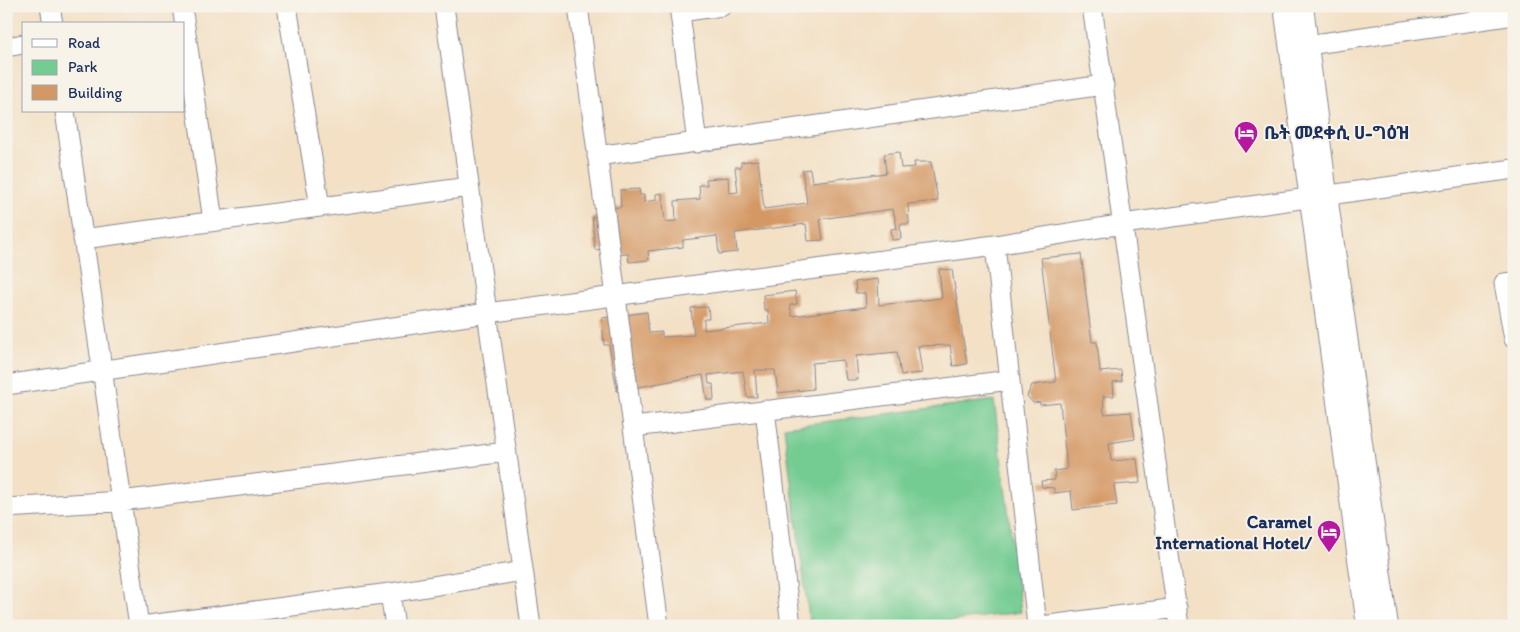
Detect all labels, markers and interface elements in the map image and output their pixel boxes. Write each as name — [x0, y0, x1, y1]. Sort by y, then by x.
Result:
legend — [22, 22, 185, 112]
text: Road — [68, 34, 101, 52]
text: Park — [68, 58, 98, 76]
text: Building — [68, 84, 122, 102]
hotel icon: ቤት መደቀሲ ሀ-ግዕዝ — [1233, 120, 1259, 154]
place label: ቤት መደቀሲ ሀ-ግዕዝ — [1264, 122, 1409, 144]
place label: Caramel International Hotel/ — [1155, 511, 1313, 554]
hotel icon: Caramel International Hotel/ — [1316, 519, 1342, 553]

